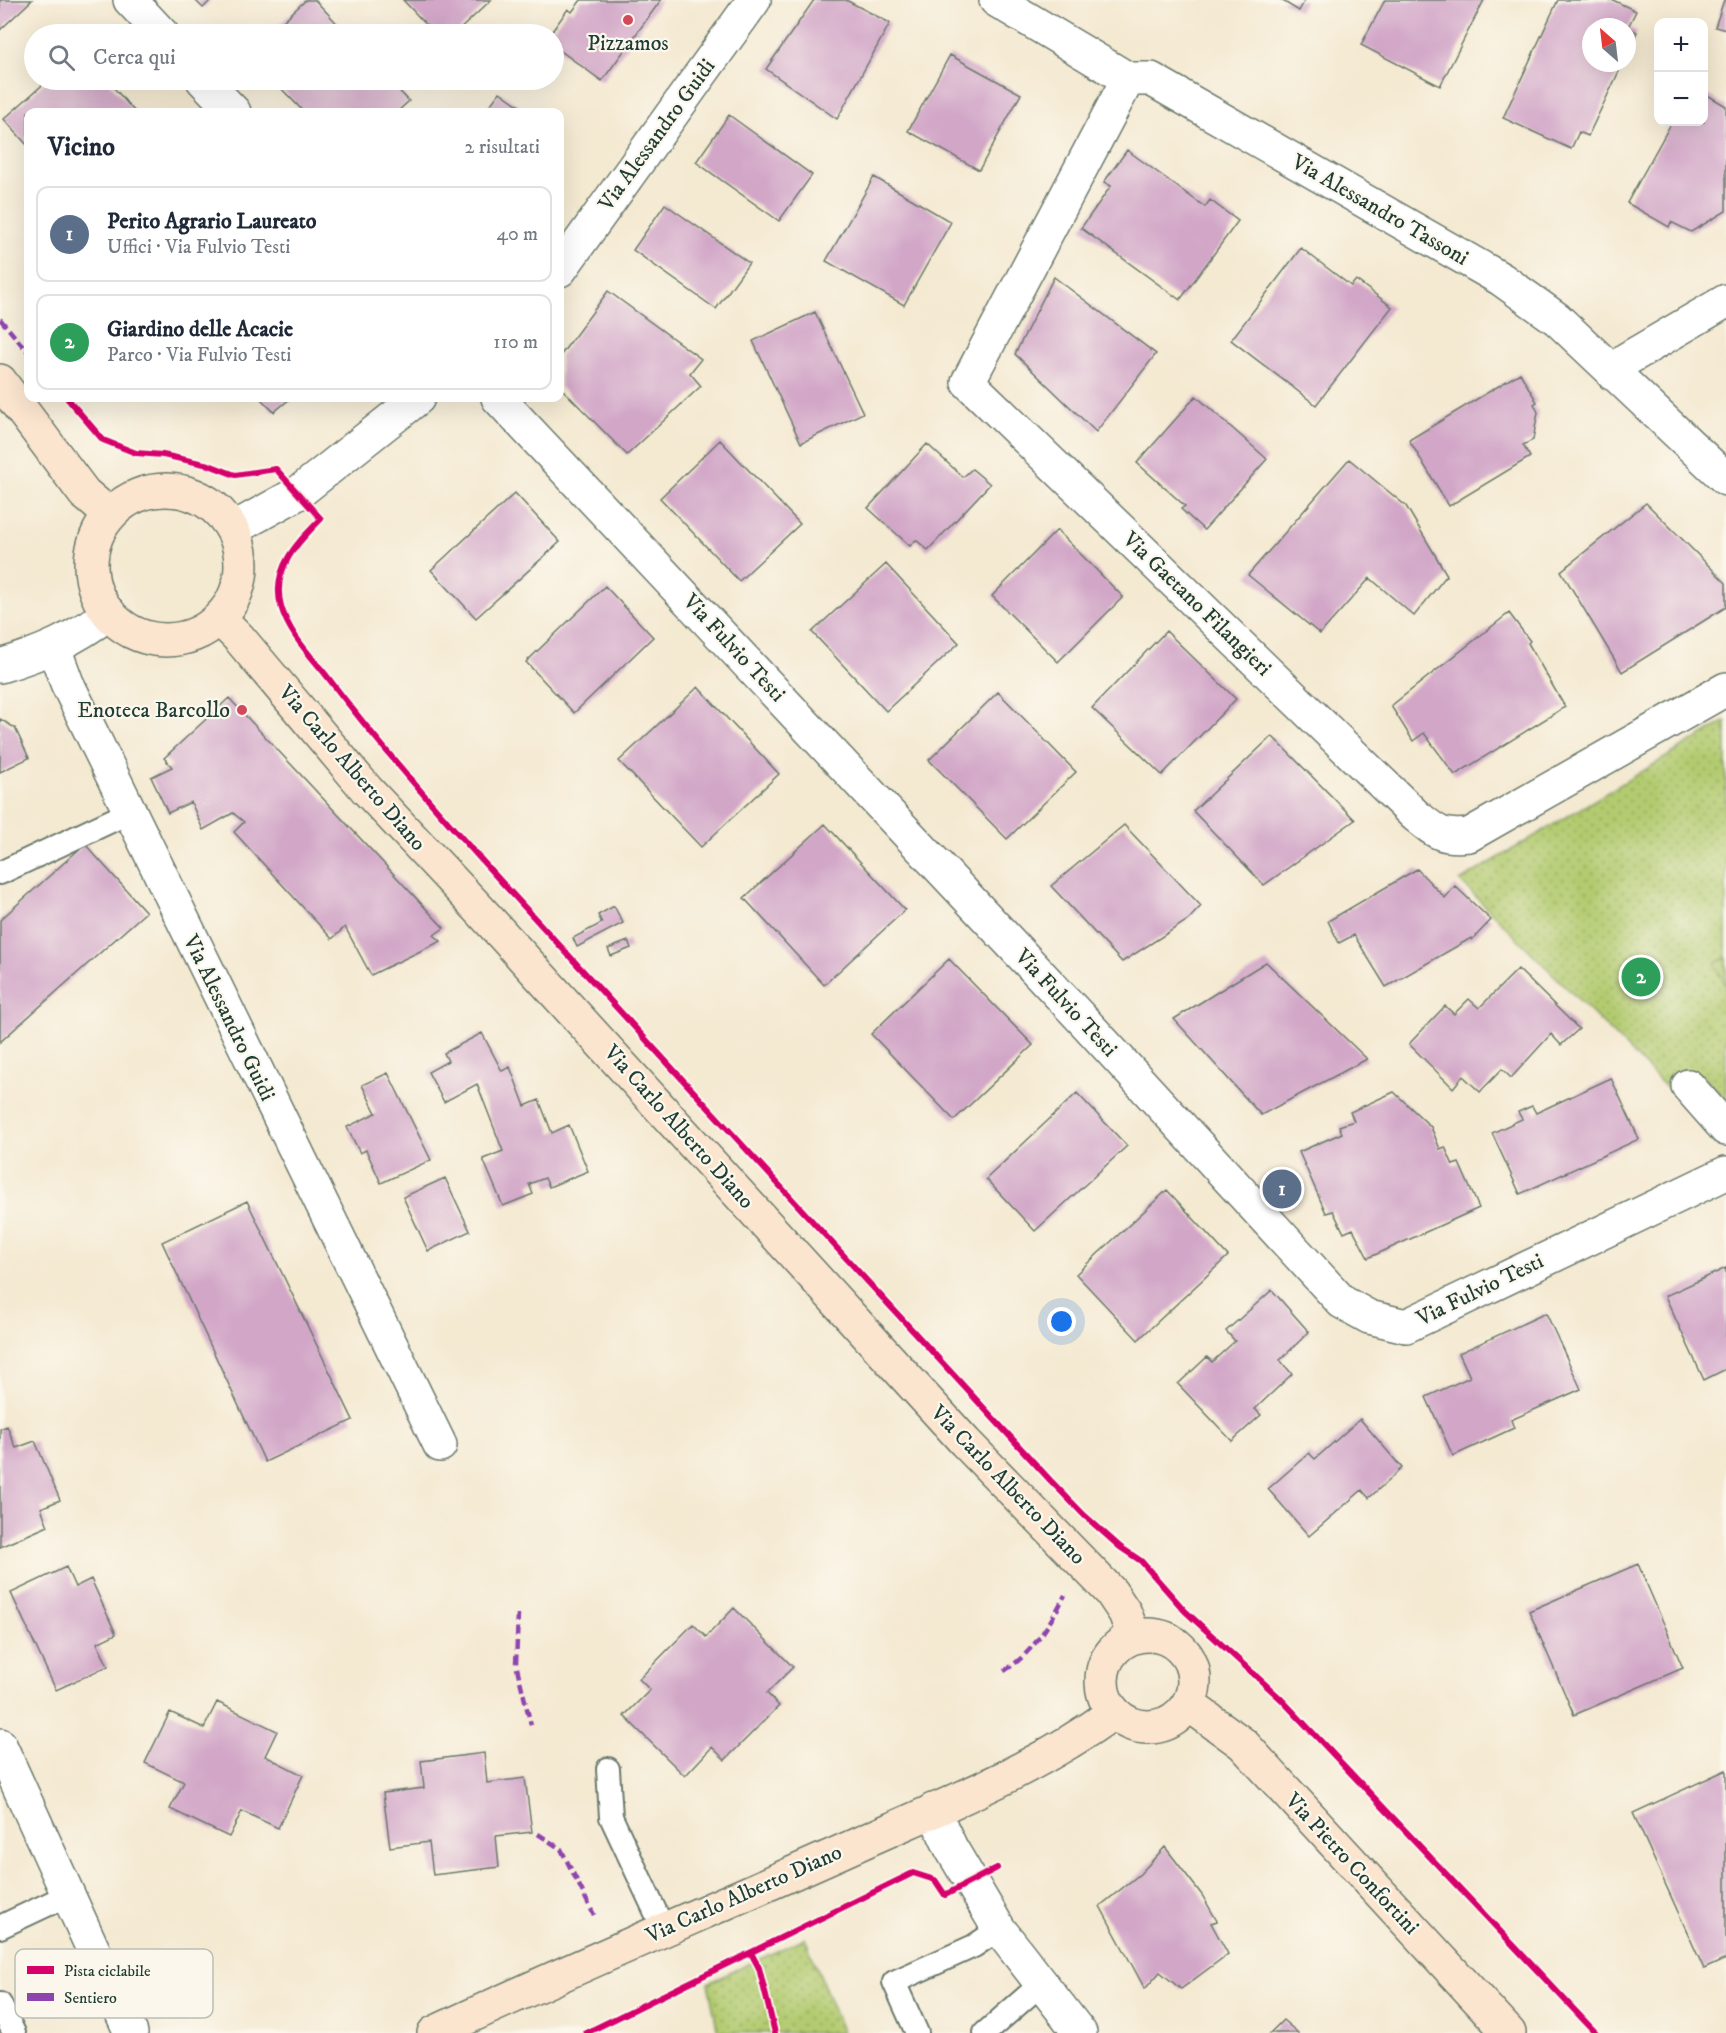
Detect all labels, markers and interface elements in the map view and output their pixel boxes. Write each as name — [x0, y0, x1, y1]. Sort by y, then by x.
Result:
marker: Pizzamos — [621, 13, 635, 27]
north arrow — [1582, 18, 1636, 72]
map controls — [1654, 18, 1708, 126]
button: + — [1654, 18, 1708, 72]
search box — [24, 24, 564, 90]
place label: Pizzamos — [587, 30, 669, 57]
icon: search — [45, 41, 78, 74]
text: Cerca qui — [93, 44, 176, 71]
street label: Via Alessandro Guidi — [592, 54, 721, 217]
button: − — [1654, 72, 1708, 126]
text: Vicino — [48, 131, 115, 164]
text: 2 risultati — [465, 135, 540, 160]
street label: Via Alessandro Tassoni — [1286, 148, 1473, 272]
text: Perito Agrario Laureato — [107, 208, 317, 235]
text: 1 — [66, 222, 73, 247]
text: 40 m — [496, 222, 538, 247]
text: Uffici · Via Fulvio Testi — [107, 235, 291, 260]
text: Giardino delle Acacie — [107, 316, 293, 343]
text: 2 — [65, 330, 74, 355]
text: 110 m — [493, 330, 538, 355]
text: Parco · Via Fulvio Testi — [107, 343, 292, 368]
street label: Via Gaetano Filangieri — [1116, 525, 1277, 682]
street label: Via Fulvio Testi — [676, 588, 791, 708]
street label: Via Carlo Alberto Diano — [272, 679, 432, 857]
place label: Enoteca Barcollo — [77, 697, 230, 724]
marker: Enoteca Barcollo — [235, 703, 249, 717]
street label: Via Alessandro Guidi — [177, 930, 281, 1105]
street label: Via Fulvio Testi — [1008, 943, 1123, 1063]
pin: 2 — [1622, 954, 1660, 1000]
street label: Via Carlo Alberto Diano — [597, 1039, 760, 1215]
pin: 1 — [1262, 1166, 1302, 1212]
street label: Via Fulvio Testi — [1411, 1248, 1548, 1333]
your location — [1047, 1307, 1076, 1336]
street label: Via Carlo Alberto Diano — [924, 1399, 1091, 1571]
street label: Via Pietro Confortini — [1279, 1787, 1425, 1941]
street label: Via Carlo Alberto Diano — [641, 1839, 846, 1950]
legend — [15, 1949, 213, 2018]
text: Pista ciclabile — [64, 1961, 151, 1981]
text: Sentiero — [64, 1988, 117, 2008]

